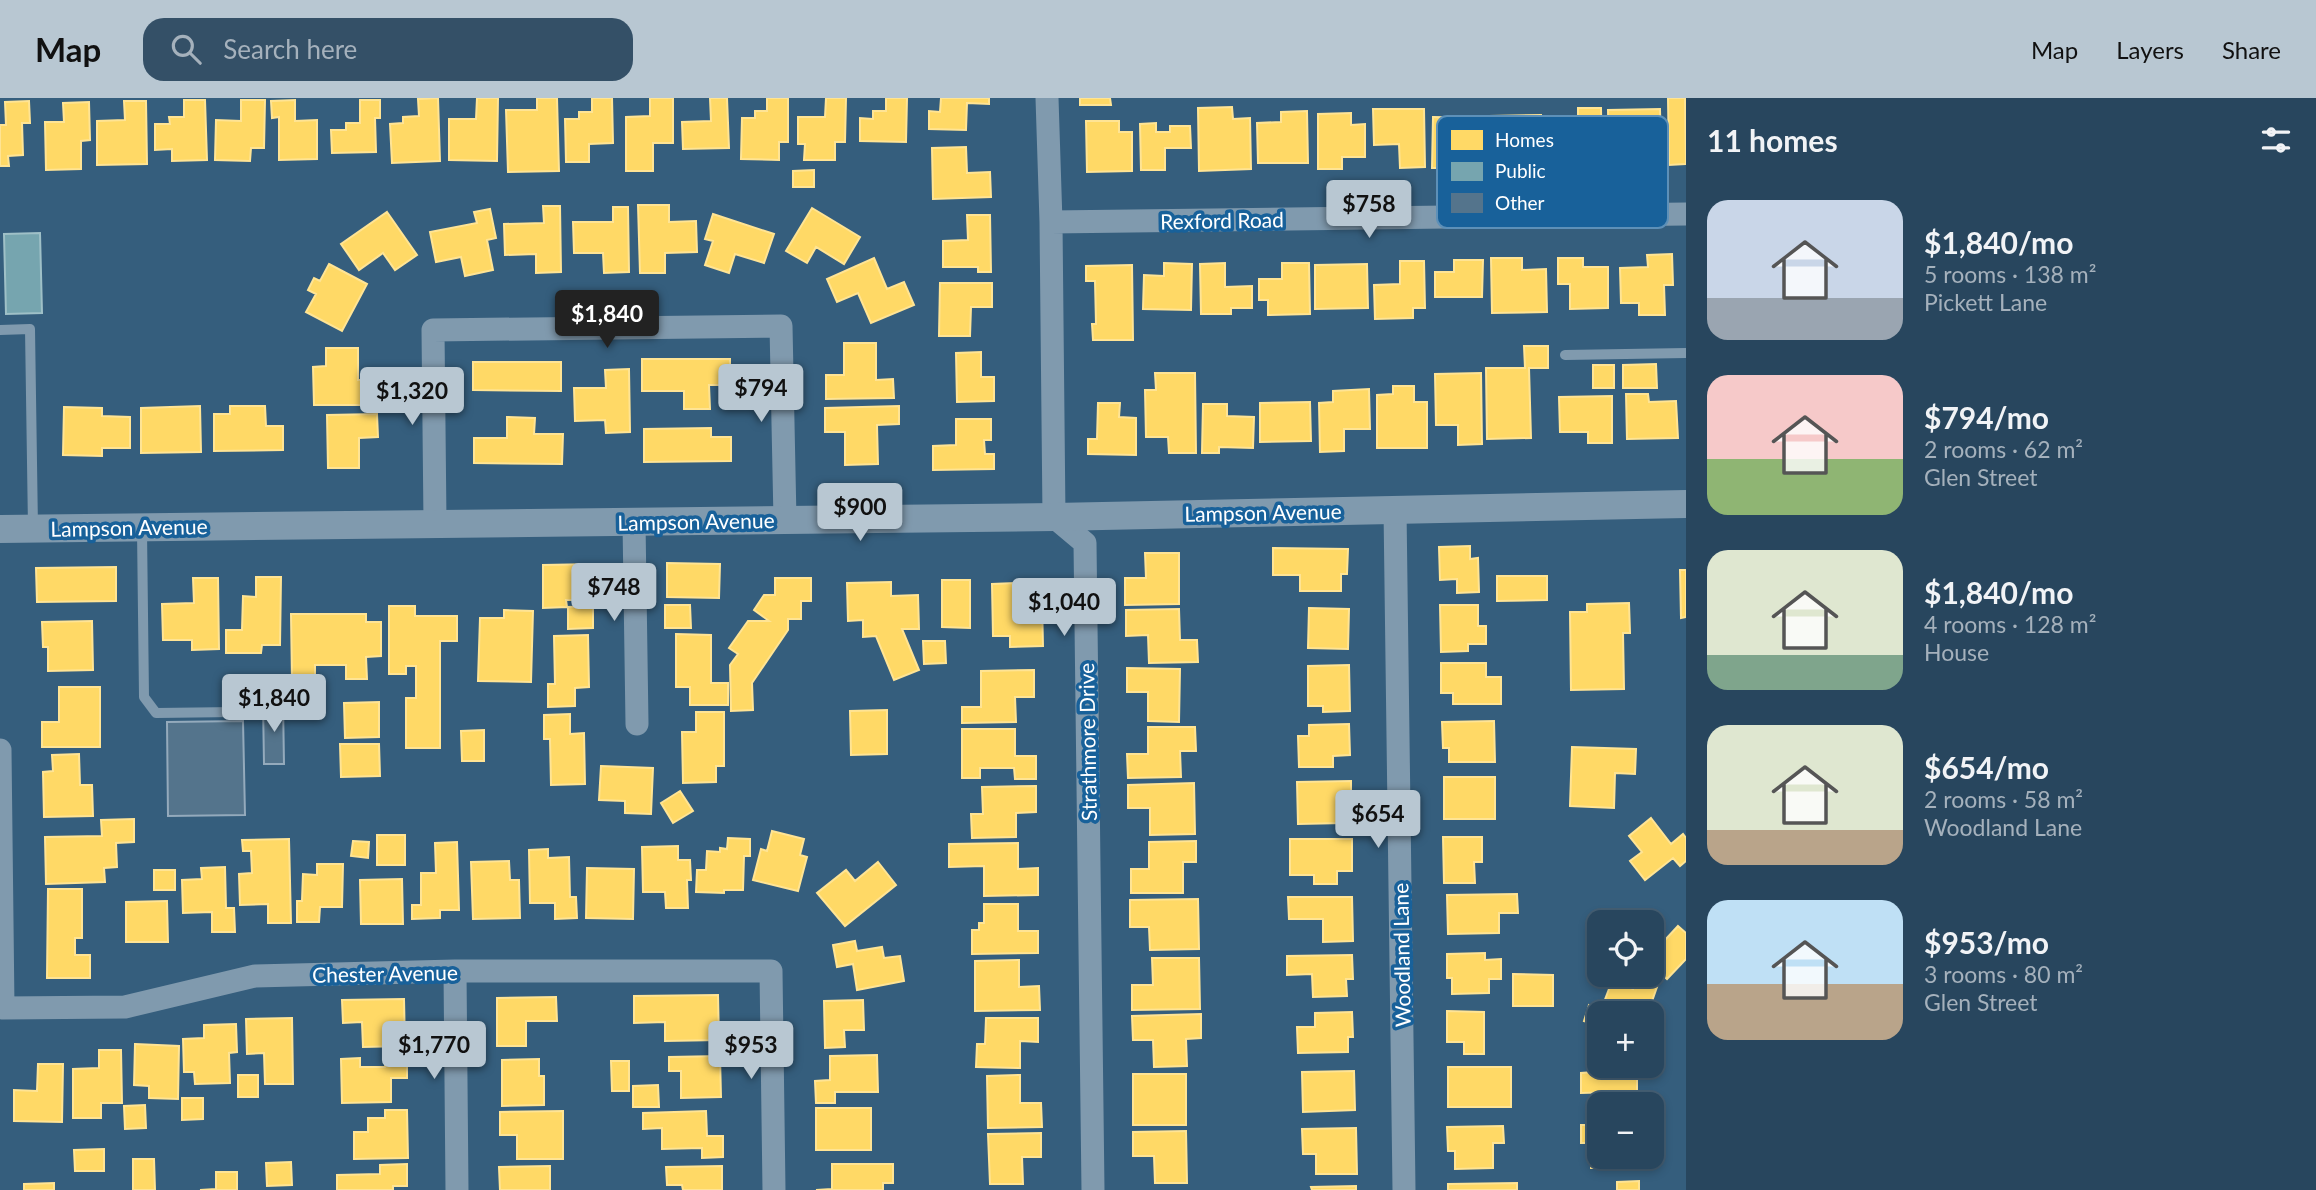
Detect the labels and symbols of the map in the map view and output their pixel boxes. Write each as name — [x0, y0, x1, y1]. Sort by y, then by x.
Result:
legend — [1437, 116, 1668, 228]
text: Homes — [1495, 128, 1554, 151]
text: Public — [1495, 159, 1546, 182]
pin: $758 — [1328, 180, 1410, 240]
text: Other — [1495, 191, 1545, 214]
street label: Rexford Road — [1160, 206, 1284, 234]
pin: $1,840 — [550, 290, 664, 350]
pin: $794 — [720, 364, 802, 424]
pin: $1,320 — [355, 368, 469, 427]
pin: $900 — [819, 484, 901, 543]
street label: Lampson Avenue — [1184, 498, 1342, 526]
street label: Lampson Avenue — [617, 507, 775, 535]
street label: Lampson Avenue — [50, 513, 208, 541]
pin: $748 — [573, 564, 655, 623]
pin: $1,040 — [1007, 578, 1121, 638]
street label: Strathmore Drive — [1073, 663, 1101, 821]
pin: $1,840 — [217, 674, 331, 734]
pin: $654 — [1337, 790, 1419, 850]
street label: Woodland Lane — [1387, 883, 1415, 1027]
street label: Chester Avenue — [312, 959, 458, 987]
pin: $1,770 — [377, 1021, 491, 1081]
pin: $953 — [710, 1021, 792, 1081]

